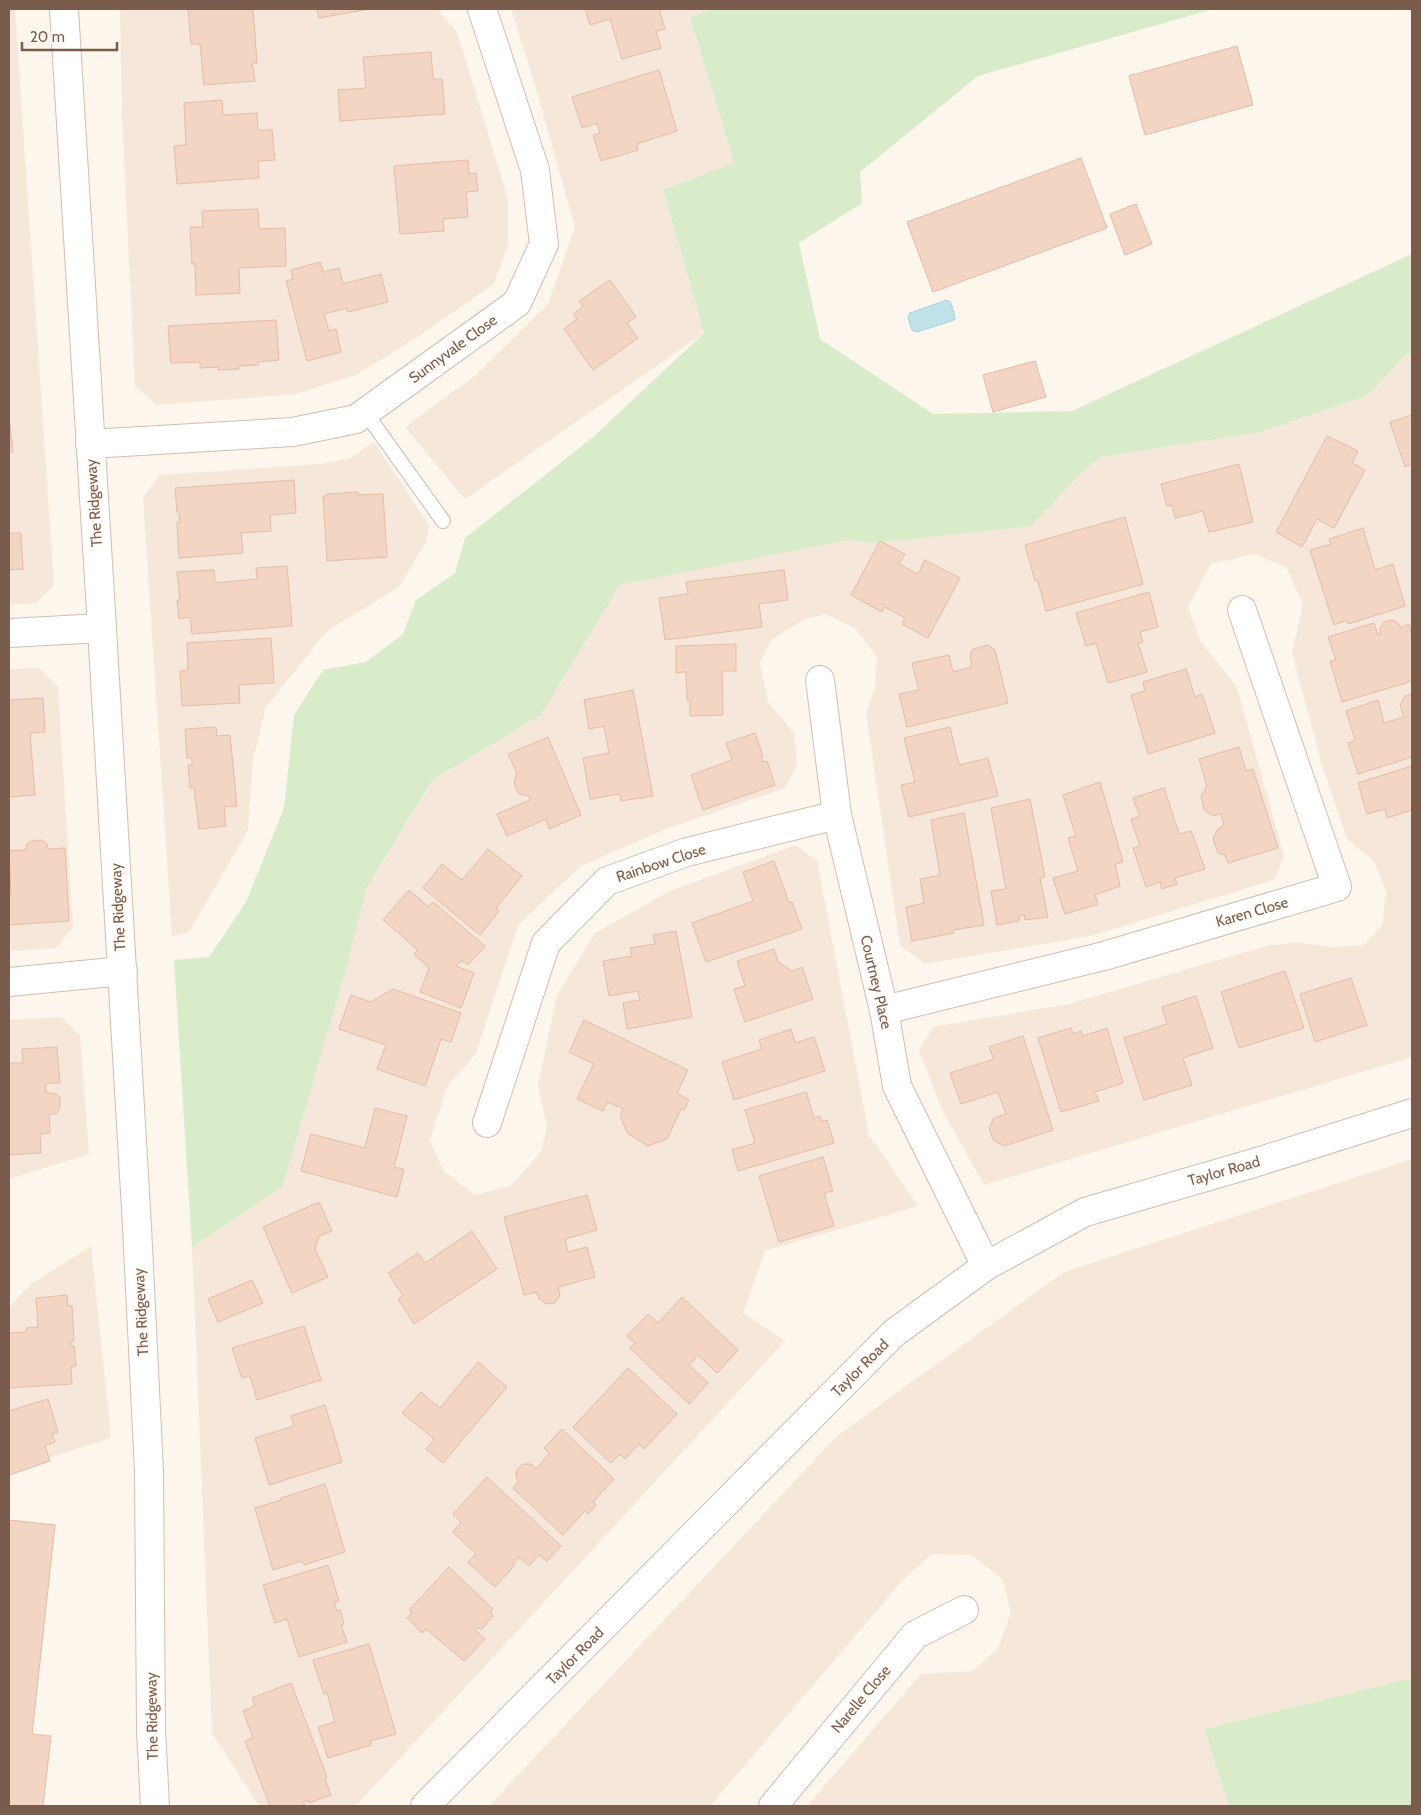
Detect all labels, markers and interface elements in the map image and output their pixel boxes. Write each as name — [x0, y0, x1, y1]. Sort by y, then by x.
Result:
scale bar — [22, 20, 118, 52]
text: 20 m — [30, 28, 65, 46]
street label: Sunnyvale Close — [405, 311, 501, 387]
street label: The Ridgeway — [82, 458, 106, 548]
street label: Rainbow Close — [614, 840, 708, 886]
street label: The Ridgeway — [107, 862, 129, 951]
street label: Karen Close — [1214, 893, 1291, 931]
street label: Courtney Place — [856, 933, 896, 1031]
street label: Taylor Road — [1186, 1152, 1262, 1190]
street label: The Ridgeway — [130, 1267, 152, 1356]
street label: Taylor Road — [828, 1336, 892, 1400]
street label: Taylor Road — [543, 1624, 607, 1688]
street label: Narelle Close — [828, 1661, 895, 1736]
street label: The Ridgeway — [142, 1671, 162, 1760]

